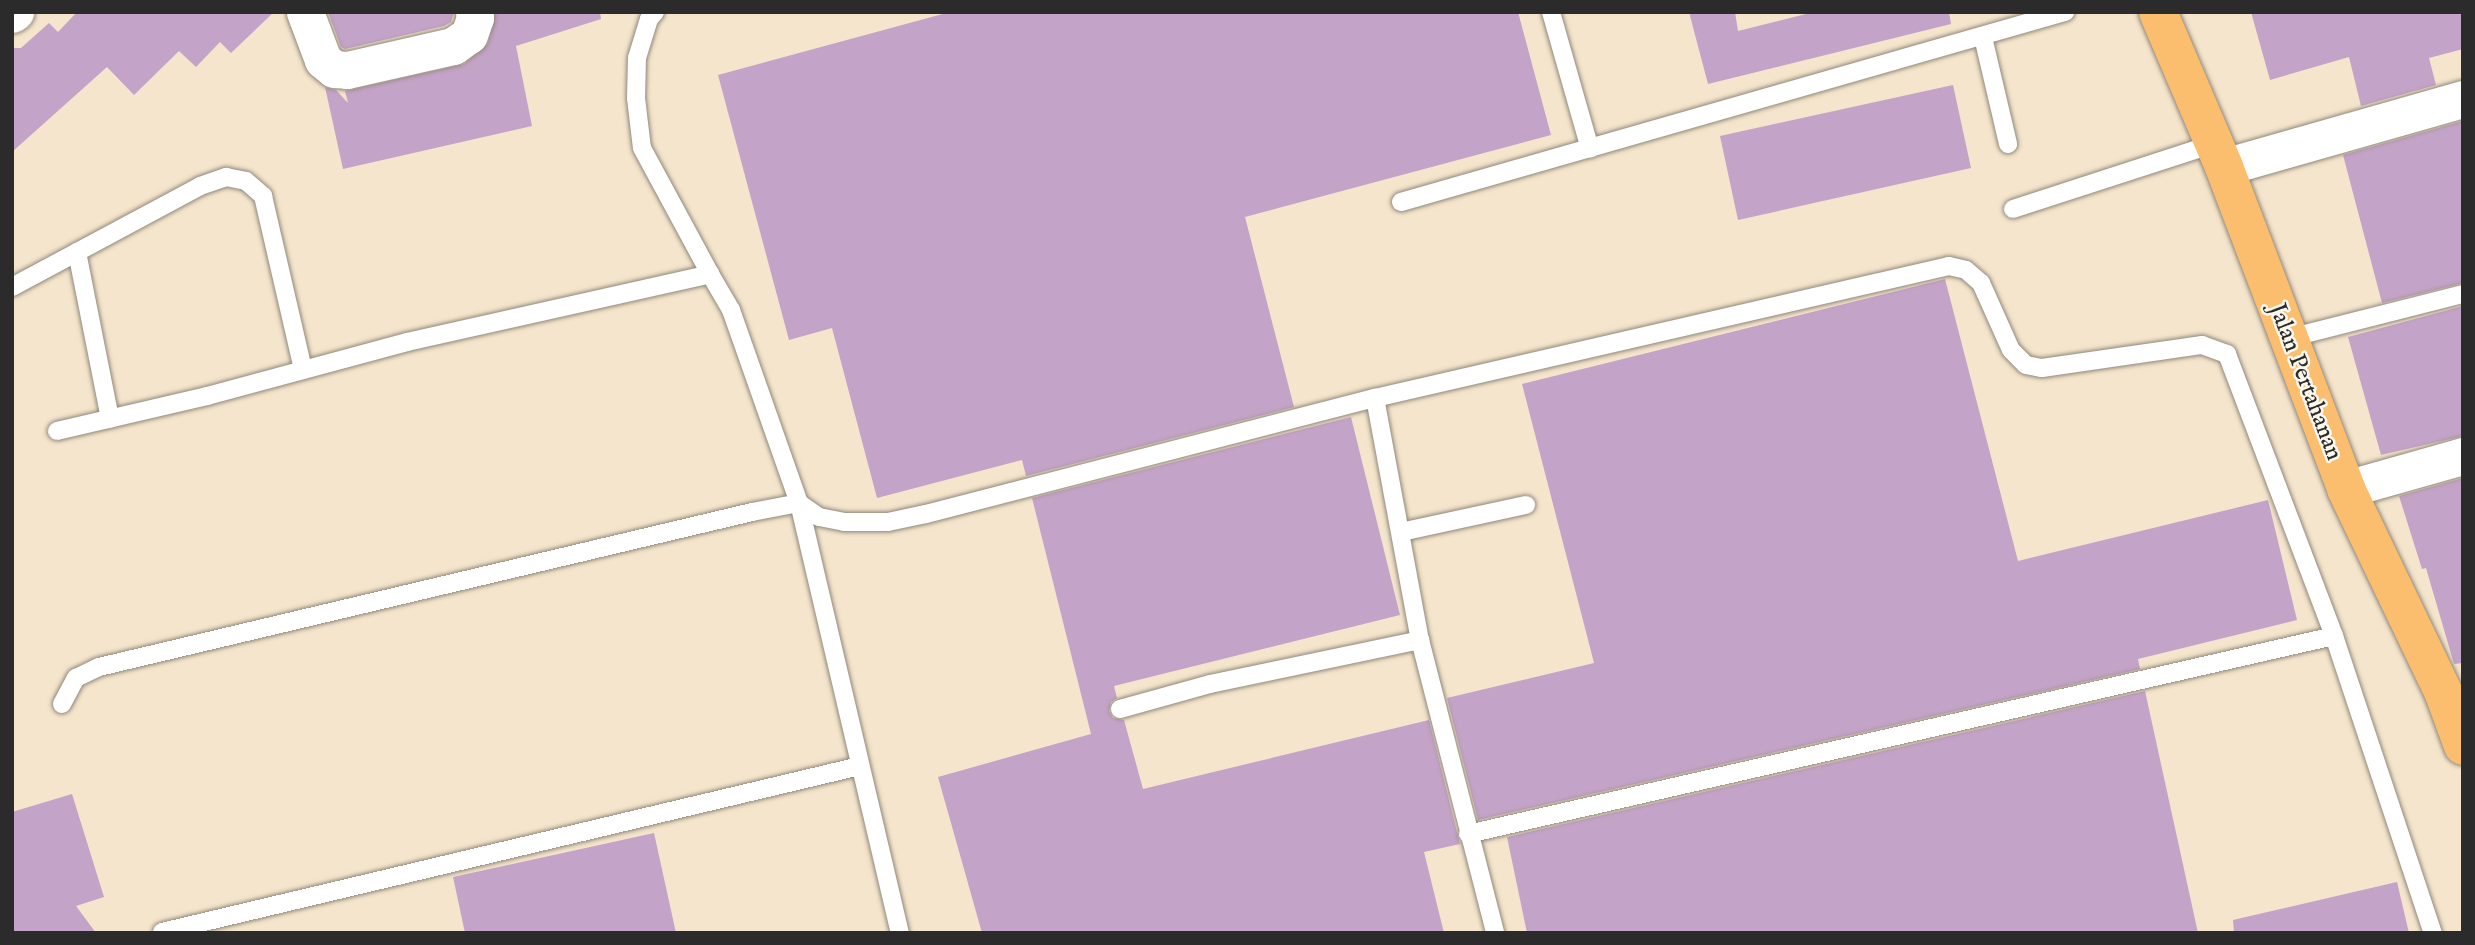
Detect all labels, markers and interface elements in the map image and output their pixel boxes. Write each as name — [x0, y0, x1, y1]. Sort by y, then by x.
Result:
street label: Jalan Pertahanan — [2262, 300, 2348, 464]

